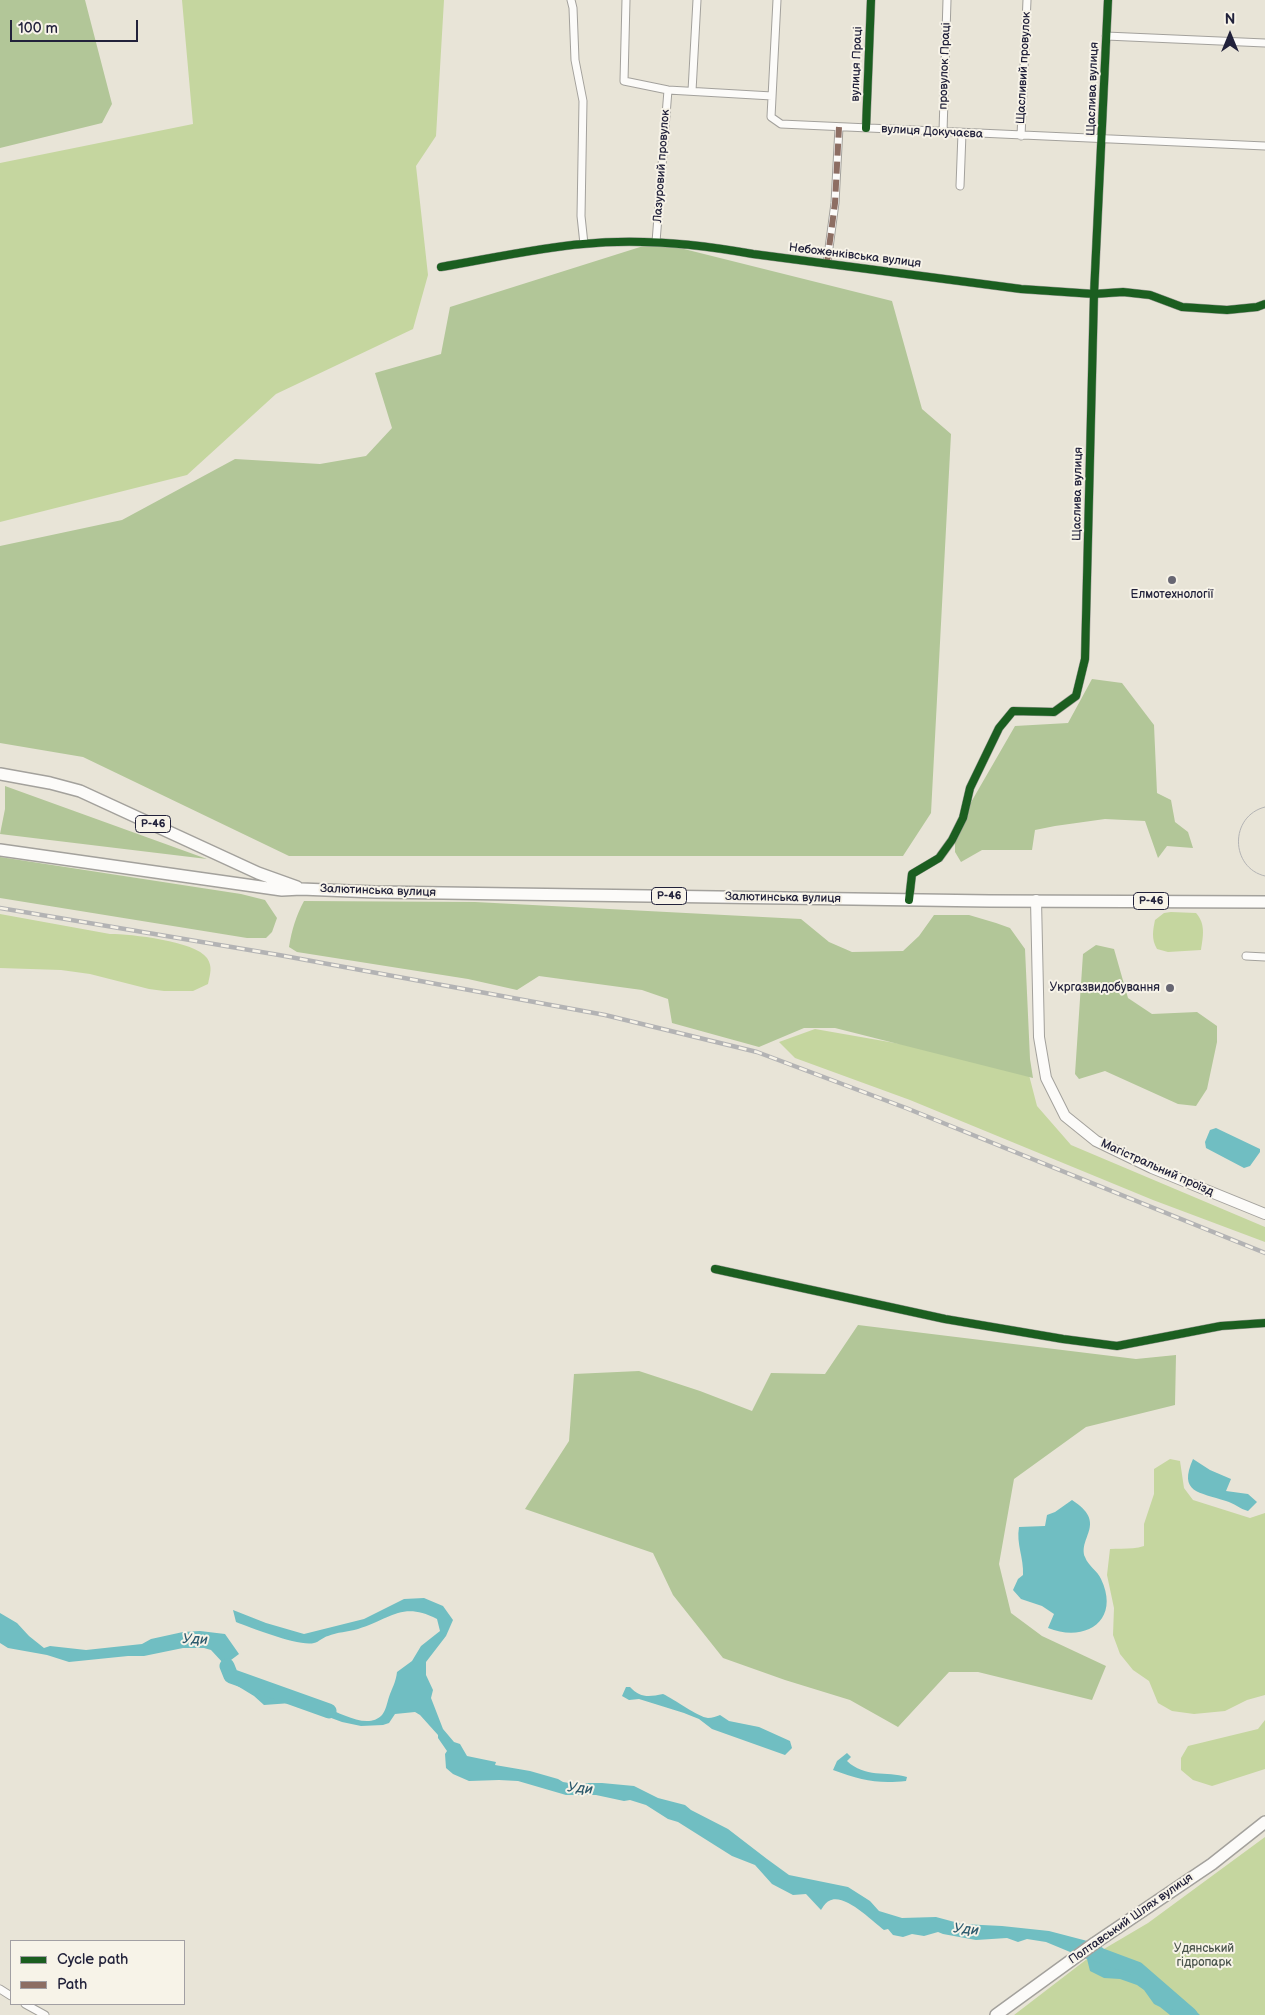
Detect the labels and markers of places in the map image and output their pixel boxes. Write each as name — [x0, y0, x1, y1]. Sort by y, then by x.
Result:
marker: Елмотехнології — [1166, 574, 1178, 586]
place label: Елмотехнології — [1131, 588, 1213, 602]
place label: Укргазвидобування — [1050, 981, 1160, 995]
marker: Укргазвидобування — [1164, 982, 1176, 994]

